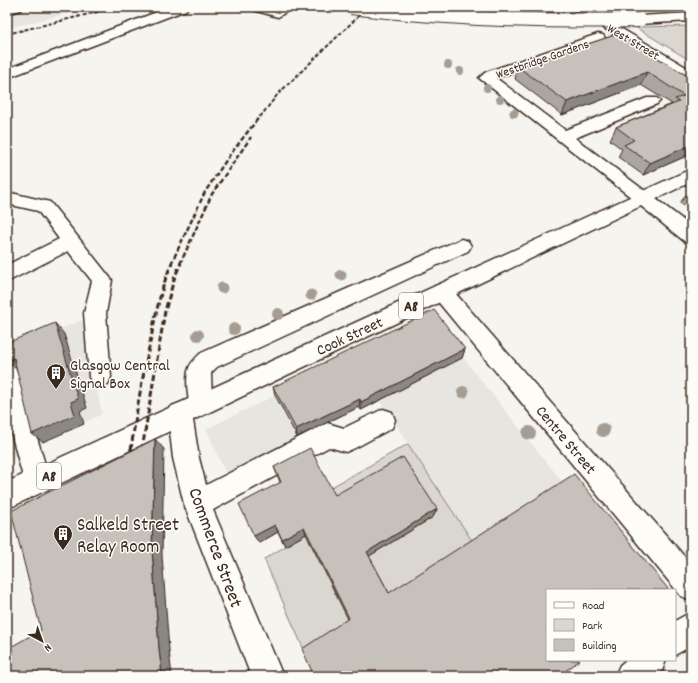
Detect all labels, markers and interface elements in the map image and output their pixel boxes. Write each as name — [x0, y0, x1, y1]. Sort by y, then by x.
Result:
street label: West Street — [603, 20, 663, 66]
street label: Westbridge Gardens — [494, 35, 592, 85]
road number: A8 — [399, 293, 423, 319]
street label: Cook Street — [313, 312, 387, 363]
place label: Glasgow Central Signal Box — [70, 355, 170, 396]
building icon: Glasgow Central Signal Box — [45, 362, 67, 390]
street label: Centre Street — [529, 401, 601, 480]
road number: A8 — [37, 463, 61, 489]
street label: Commerce Street — [179, 484, 248, 612]
place label: Salkeld Street Relay Room — [77, 513, 179, 562]
building icon: Salkeld Street Relay Room — [52, 523, 74, 551]
legend — [546, 589, 676, 661]
text: Road — [582, 598, 604, 615]
text: Park — [582, 618, 603, 635]
north arrow — [22, 621, 62, 661]
text: Building — [582, 638, 617, 655]
text: N — [40, 639, 55, 655]

